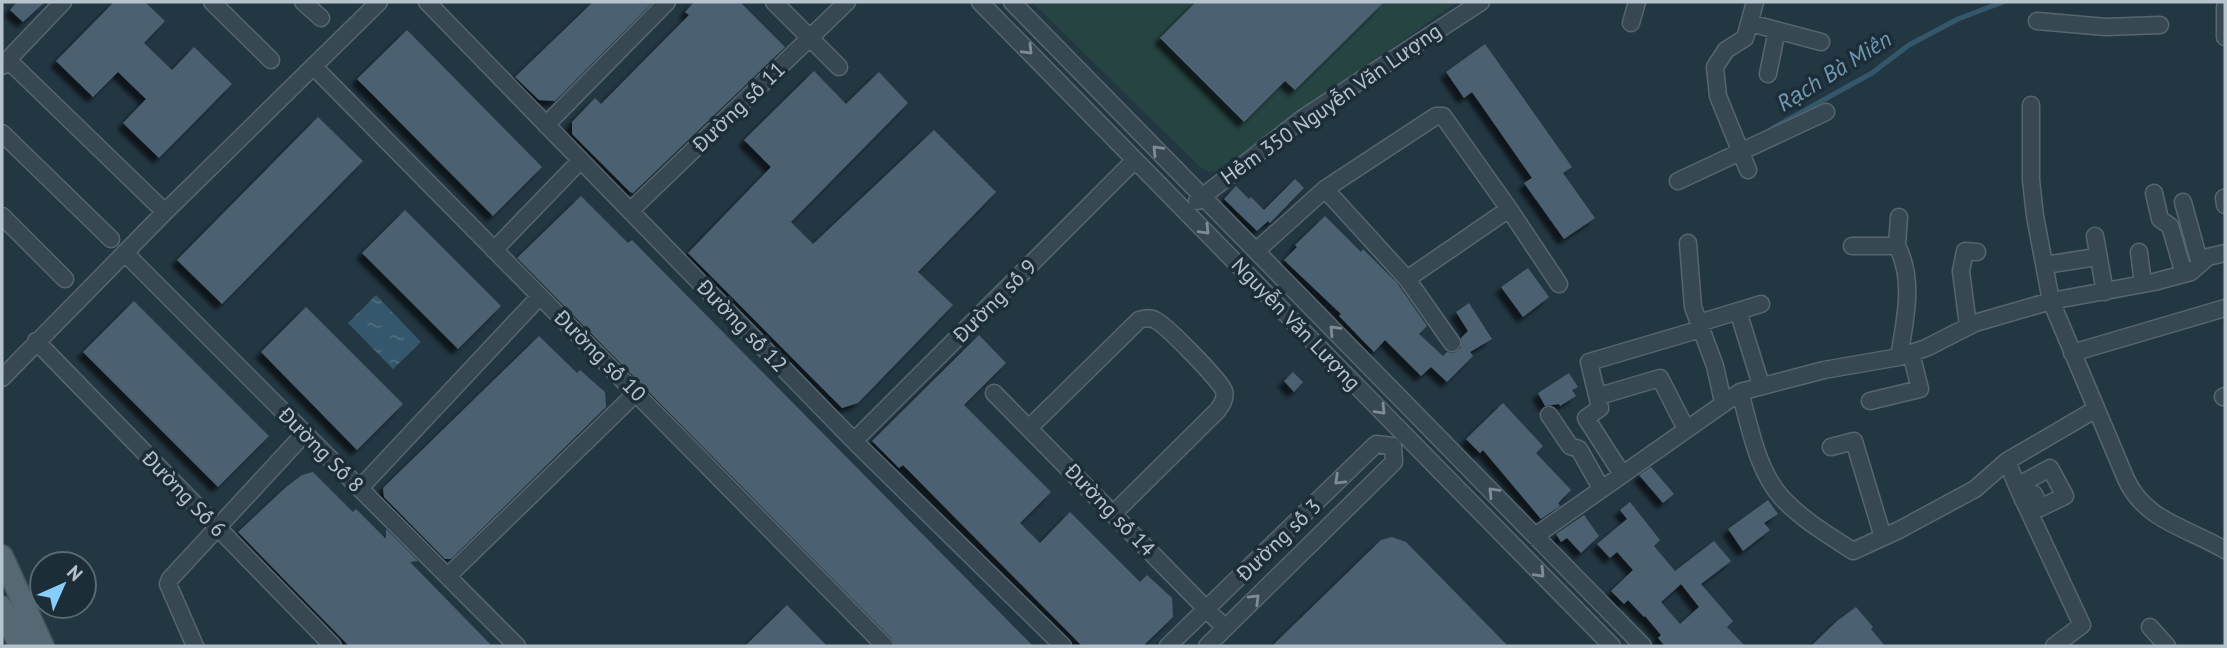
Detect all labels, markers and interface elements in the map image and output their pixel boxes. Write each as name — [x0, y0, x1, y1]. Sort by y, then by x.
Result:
street label: Hẻm 350 Nguyễn Văn Lượng — [1215, 17, 1446, 190]
water label: Rạch Bà Miên — [1771, 24, 1897, 117]
one-way arrow — [1020, 42, 1033, 55]
street label: Đường số 11 — [686, 56, 791, 158]
one-way arrow — [1153, 145, 1166, 158]
one-way arrow — [1196, 222, 1209, 235]
street label: Nguyễn Văn Lượng — [1226, 251, 1367, 396]
street label: Đường số 9 — [947, 253, 1042, 349]
street label: Đường số 12 — [691, 273, 793, 378]
street label: Đường số 10 — [548, 303, 652, 407]
one-way arrow — [1329, 325, 1342, 338]
street label: Đường Số 8 — [272, 401, 370, 498]
one-way arrow — [1372, 402, 1385, 415]
street label: Đường Số 6 — [136, 444, 232, 542]
street label: Đường số 14 — [1059, 457, 1161, 562]
one-way arrow — [1335, 471, 1348, 484]
one-way arrow — [1488, 488, 1501, 501]
street label: Đường số 3 — [1230, 493, 1327, 587]
north arrow — [28, 550, 98, 620]
text: N — [62, 560, 88, 586]
one-way arrow — [1532, 565, 1545, 578]
one-way arrow — [1247, 594, 1260, 607]

